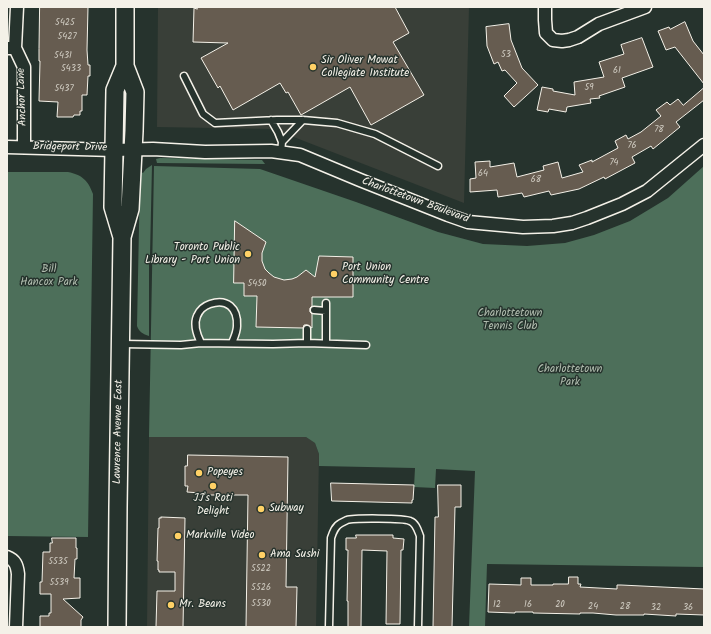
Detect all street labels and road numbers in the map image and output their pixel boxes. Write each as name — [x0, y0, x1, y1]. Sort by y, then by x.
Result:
street label: Anchor Lane — [15, 68, 31, 126]
street label: Bridgeport Drive — [33, 141, 107, 155]
street label: Charlottetown Boulevard — [360, 175, 470, 227]
street label: Lawrence Avenue East — [111, 380, 127, 484]

